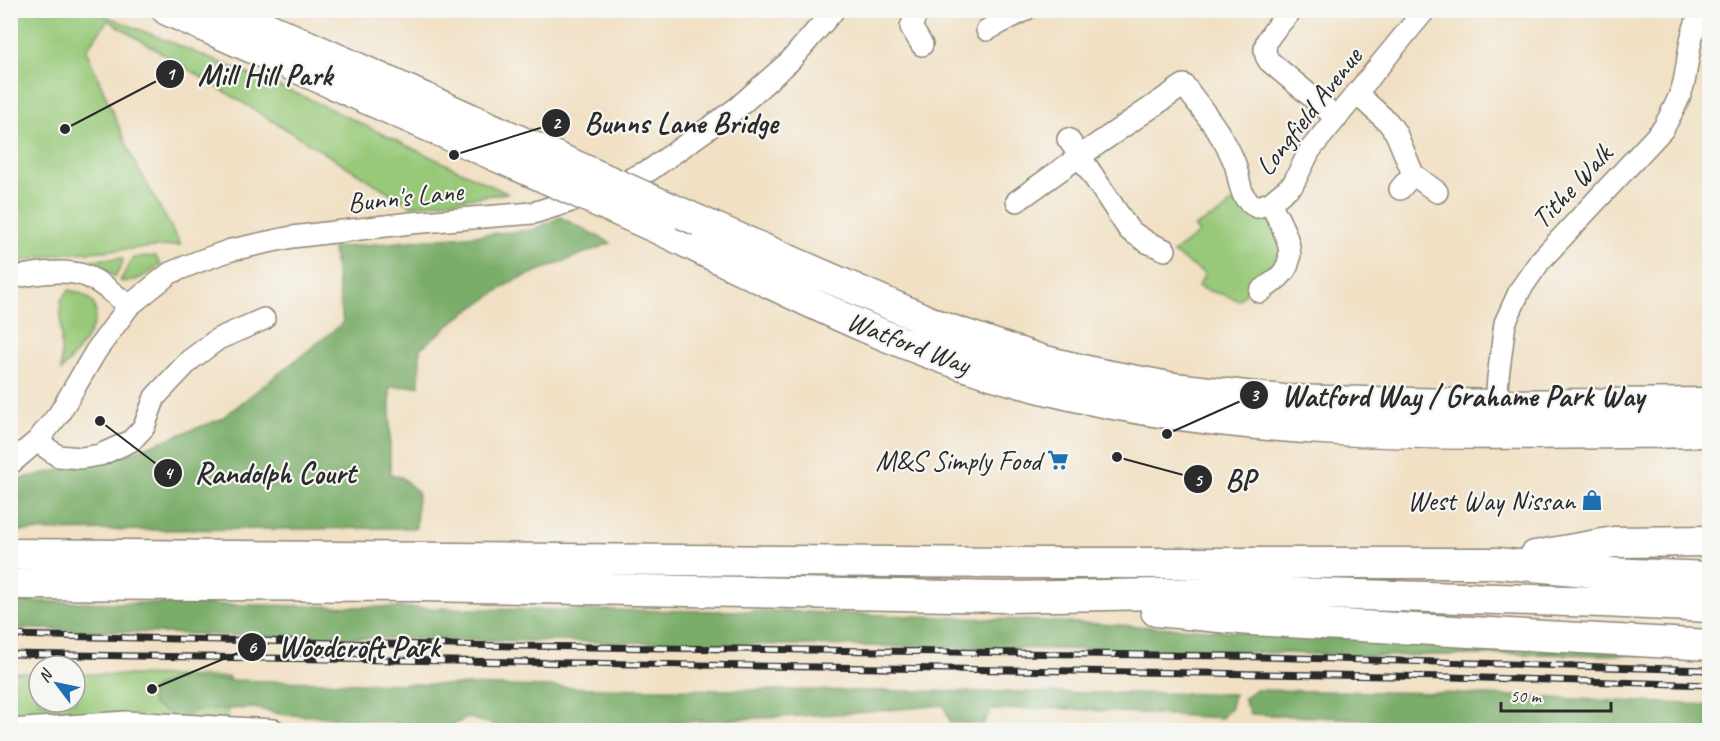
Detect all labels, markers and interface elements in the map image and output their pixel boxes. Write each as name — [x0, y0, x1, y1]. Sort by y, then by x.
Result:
street label: Longfield Avenue — [1247, 39, 1371, 182]
callout: Mill Hill Park — [155, 50, 345, 98]
text: Mill Hill Park — [198, 56, 335, 94]
text: 1 — [166, 63, 176, 85]
callout: Bunns Lane Bridge — [541, 99, 790, 147]
text: Bunns Lane Bridge — [584, 104, 780, 142]
text: 2 — [552, 112, 562, 134]
street label: Tithe Walk — [1524, 135, 1621, 236]
street label: Bunn's Lane — [346, 173, 466, 220]
street label: Watford Way — [842, 303, 977, 383]
callout: Watford Way / Grahame Park Way — [1239, 371, 1657, 419]
text: Watford Way / Grahame Park Way — [1282, 377, 1647, 416]
text: 3 — [1250, 384, 1260, 406]
place label: M&S Simply Food — [876, 443, 1045, 478]
supermarket icon: M&S Simply Food — [1046, 448, 1070, 472]
callout: Randolph Court — [153, 449, 368, 497]
text: Randolph Court — [195, 454, 359, 492]
callout: BP — [1183, 455, 1266, 503]
text: BP — [1225, 461, 1260, 499]
text: 4 — [164, 462, 174, 484]
text: 5 — [1194, 469, 1204, 491]
place label: West Way Nissan — [1407, 483, 1576, 518]
shop icon: West Way Nissan — [1580, 488, 1604, 512]
callout: Woodcroft Park — [237, 623, 452, 671]
text: Woodcroft Park — [279, 628, 442, 666]
text: 6 — [248, 636, 258, 658]
north arrow — [27, 654, 87, 714]
text: N — [34, 664, 58, 686]
scale bar — [1501, 675, 1610, 713]
text: 50 m — [1510, 685, 1543, 707]

